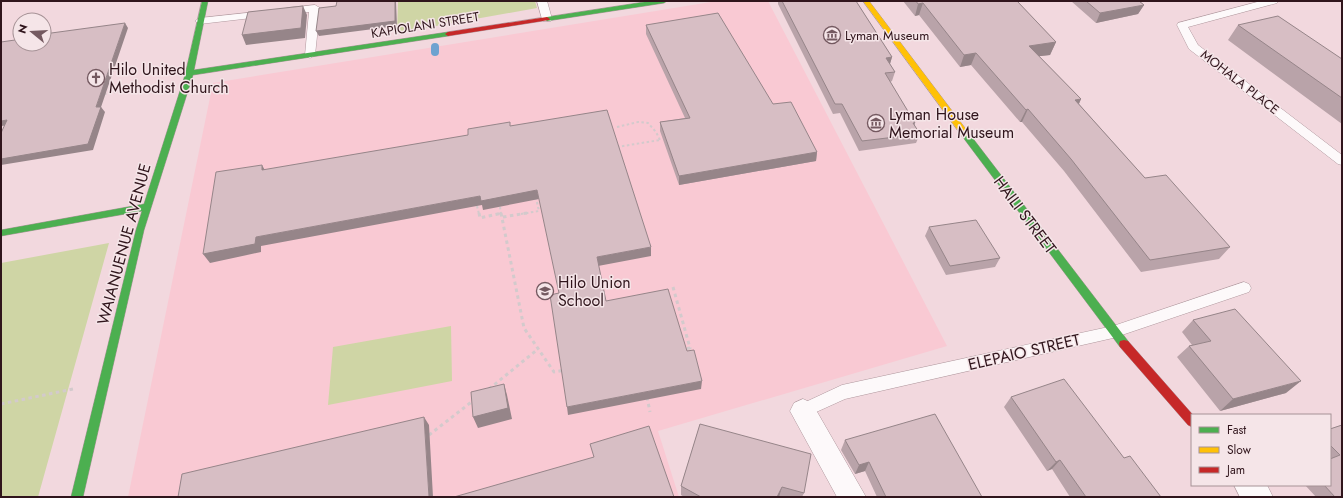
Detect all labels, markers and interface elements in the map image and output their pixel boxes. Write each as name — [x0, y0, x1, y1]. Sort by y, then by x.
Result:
street label: KAPIOLANI STREET — [370, 7, 480, 43]
north arrow — [12, 12, 52, 52]
text: N — [14, 22, 31, 36]
museum icon: Lyman Museum — [822, 25, 842, 45]
place label: Lyman Museum — [845, 26, 929, 45]
street label: MOHALA PLACE — [1197, 45, 1283, 119]
place label: Hilo United Methodist Church — [109, 58, 229, 99]
church icon: Hilo United Methodist Church — [86, 68, 106, 88]
place label: Lyman House Memorial Museum — [889, 103, 1014, 144]
museum icon: Lyman House Memorial Museum — [866, 113, 886, 133]
street label: WAIANUENUE AVENUE — [91, 161, 157, 327]
street label: HAILI STREET — [988, 171, 1062, 259]
place label: Hilo Union School — [558, 271, 631, 312]
school or university icon: Hilo Union School — [535, 281, 555, 301]
street label: ELEPAIO STREET — [966, 328, 1083, 376]
legend — [1191, 414, 1331, 486]
text: Fast — [1227, 421, 1246, 439]
text: Slow — [1227, 441, 1252, 459]
text: Jam — [1225, 461, 1245, 479]

